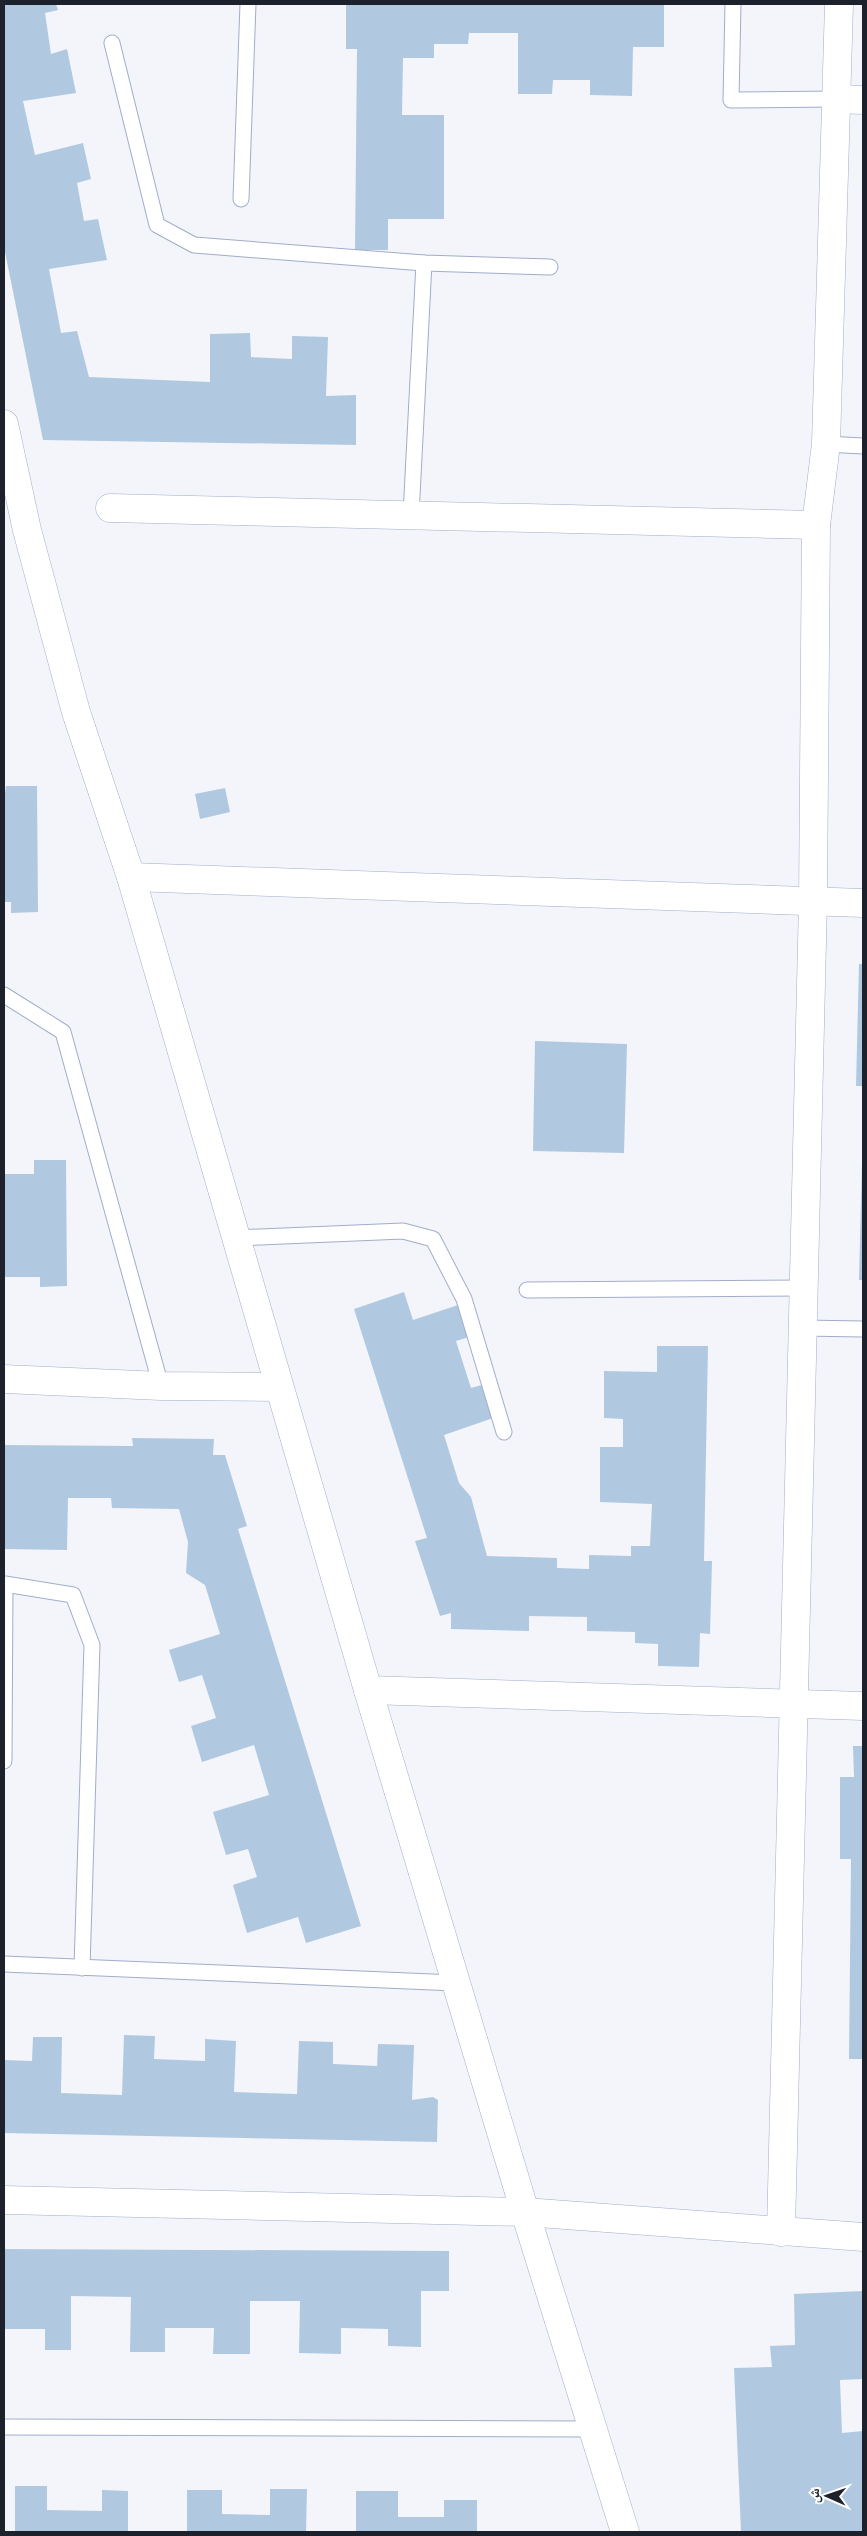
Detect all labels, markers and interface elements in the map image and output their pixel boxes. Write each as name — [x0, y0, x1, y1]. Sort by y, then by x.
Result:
north arrow — [802, 2471, 852, 2521]
text: ش — [805, 2488, 823, 2503]

